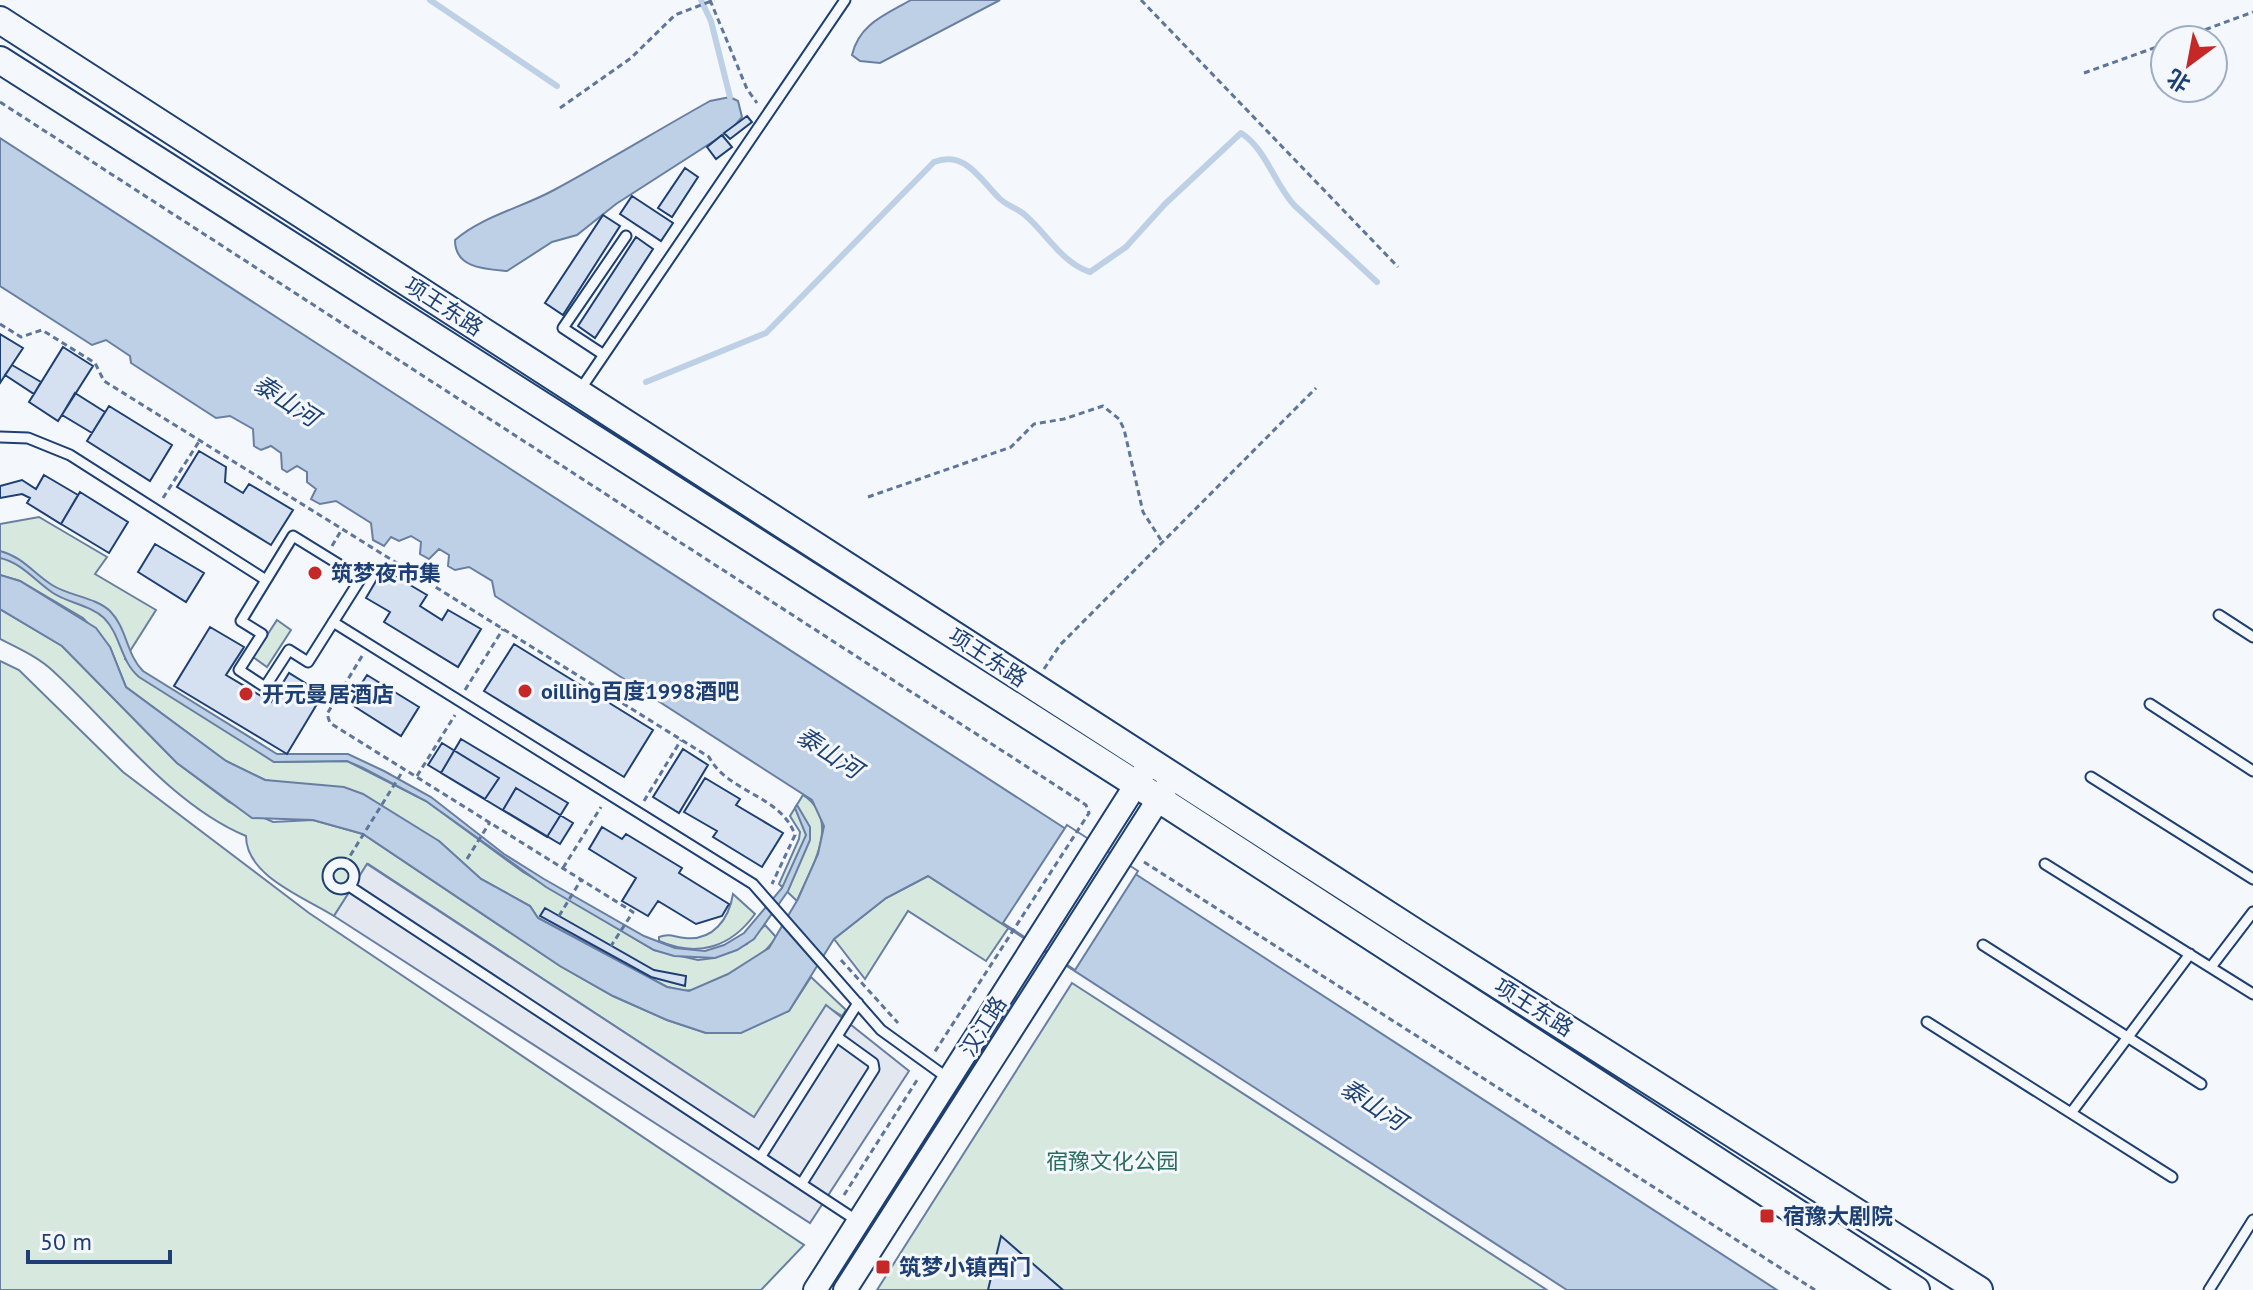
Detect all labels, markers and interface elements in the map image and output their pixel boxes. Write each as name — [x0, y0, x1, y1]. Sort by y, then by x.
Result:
north arrow — [2149, 24, 2229, 104]
text: 北 — [2162, 63, 2195, 99]
street label: 项王东路 — [399, 270, 489, 342]
water label: 泰山河 — [248, 368, 328, 435]
place label: 筑梦夜市集 — [331, 559, 441, 587]
marker: 筑梦夜市集 — [306, 564, 324, 582]
street label: 项王东路 — [943, 621, 1033, 693]
place label: oilling百度1998酒吧 — [541, 677, 739, 705]
place label: 开元曼居酒店 — [262, 680, 394, 708]
marker: oilling百度1998酒吧 — [516, 682, 534, 700]
marker: 开元曼居酒店 — [237, 685, 255, 703]
water label: 泰山河 — [791, 720, 871, 787]
street label: 项王东路 — [1489, 972, 1579, 1042]
street label: 汉江路 — [954, 991, 1012, 1061]
water label: 泰山河 — [1335, 1072, 1415, 1139]
park label: 宿豫文化公园 — [1046, 1147, 1178, 1175]
place label: 宿豫大剧院 — [1783, 1202, 1893, 1230]
marker: 宿豫大剧院 — [1758, 1207, 1776, 1225]
scale bar — [28, 1214, 170, 1264]
text: 50 m — [40, 1226, 92, 1257]
place label: 筑梦小镇西门 — [899, 1253, 1031, 1281]
marker: 筑梦小镇西门 — [874, 1258, 892, 1276]

